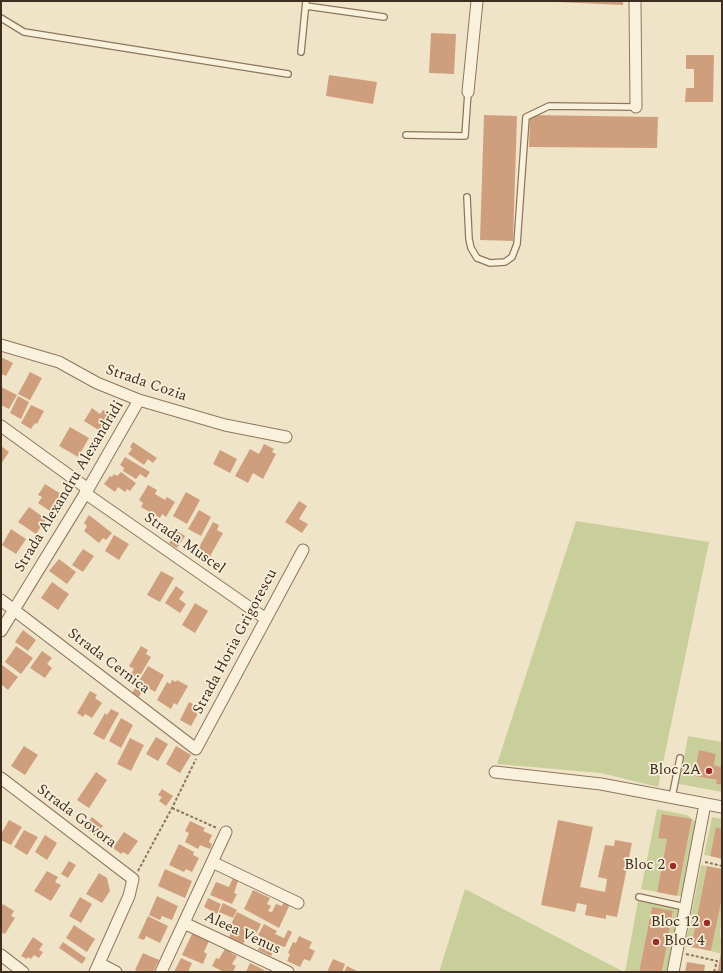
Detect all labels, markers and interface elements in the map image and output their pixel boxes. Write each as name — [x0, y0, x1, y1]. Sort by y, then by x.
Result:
street label: Strada Cozia — [103, 362, 189, 406]
street label: Strada Alexandru Alexandridi — [11, 398, 129, 576]
street label: Strada Muscel — [140, 509, 228, 579]
street label: Strada Horia Grigorescu — [190, 566, 282, 718]
street label: Strada Cernica — [63, 625, 153, 699]
place label: Bloc 2A — [649, 762, 701, 780]
marker: Bloc 2A — [704, 766, 714, 776]
street label: Strada Govora — [33, 781, 119, 853]
place label: Bloc 2 — [624, 857, 665, 875]
marker: Bloc 2 — [668, 861, 678, 871]
street label: Aleea Venus — [201, 908, 283, 960]
place label: Bloc 12 — [651, 914, 699, 932]
marker: Bloc 12 — [702, 918, 712, 928]
place label: Bloc 4 — [664, 933, 705, 951]
marker: Bloc 4 — [651, 937, 661, 947]

